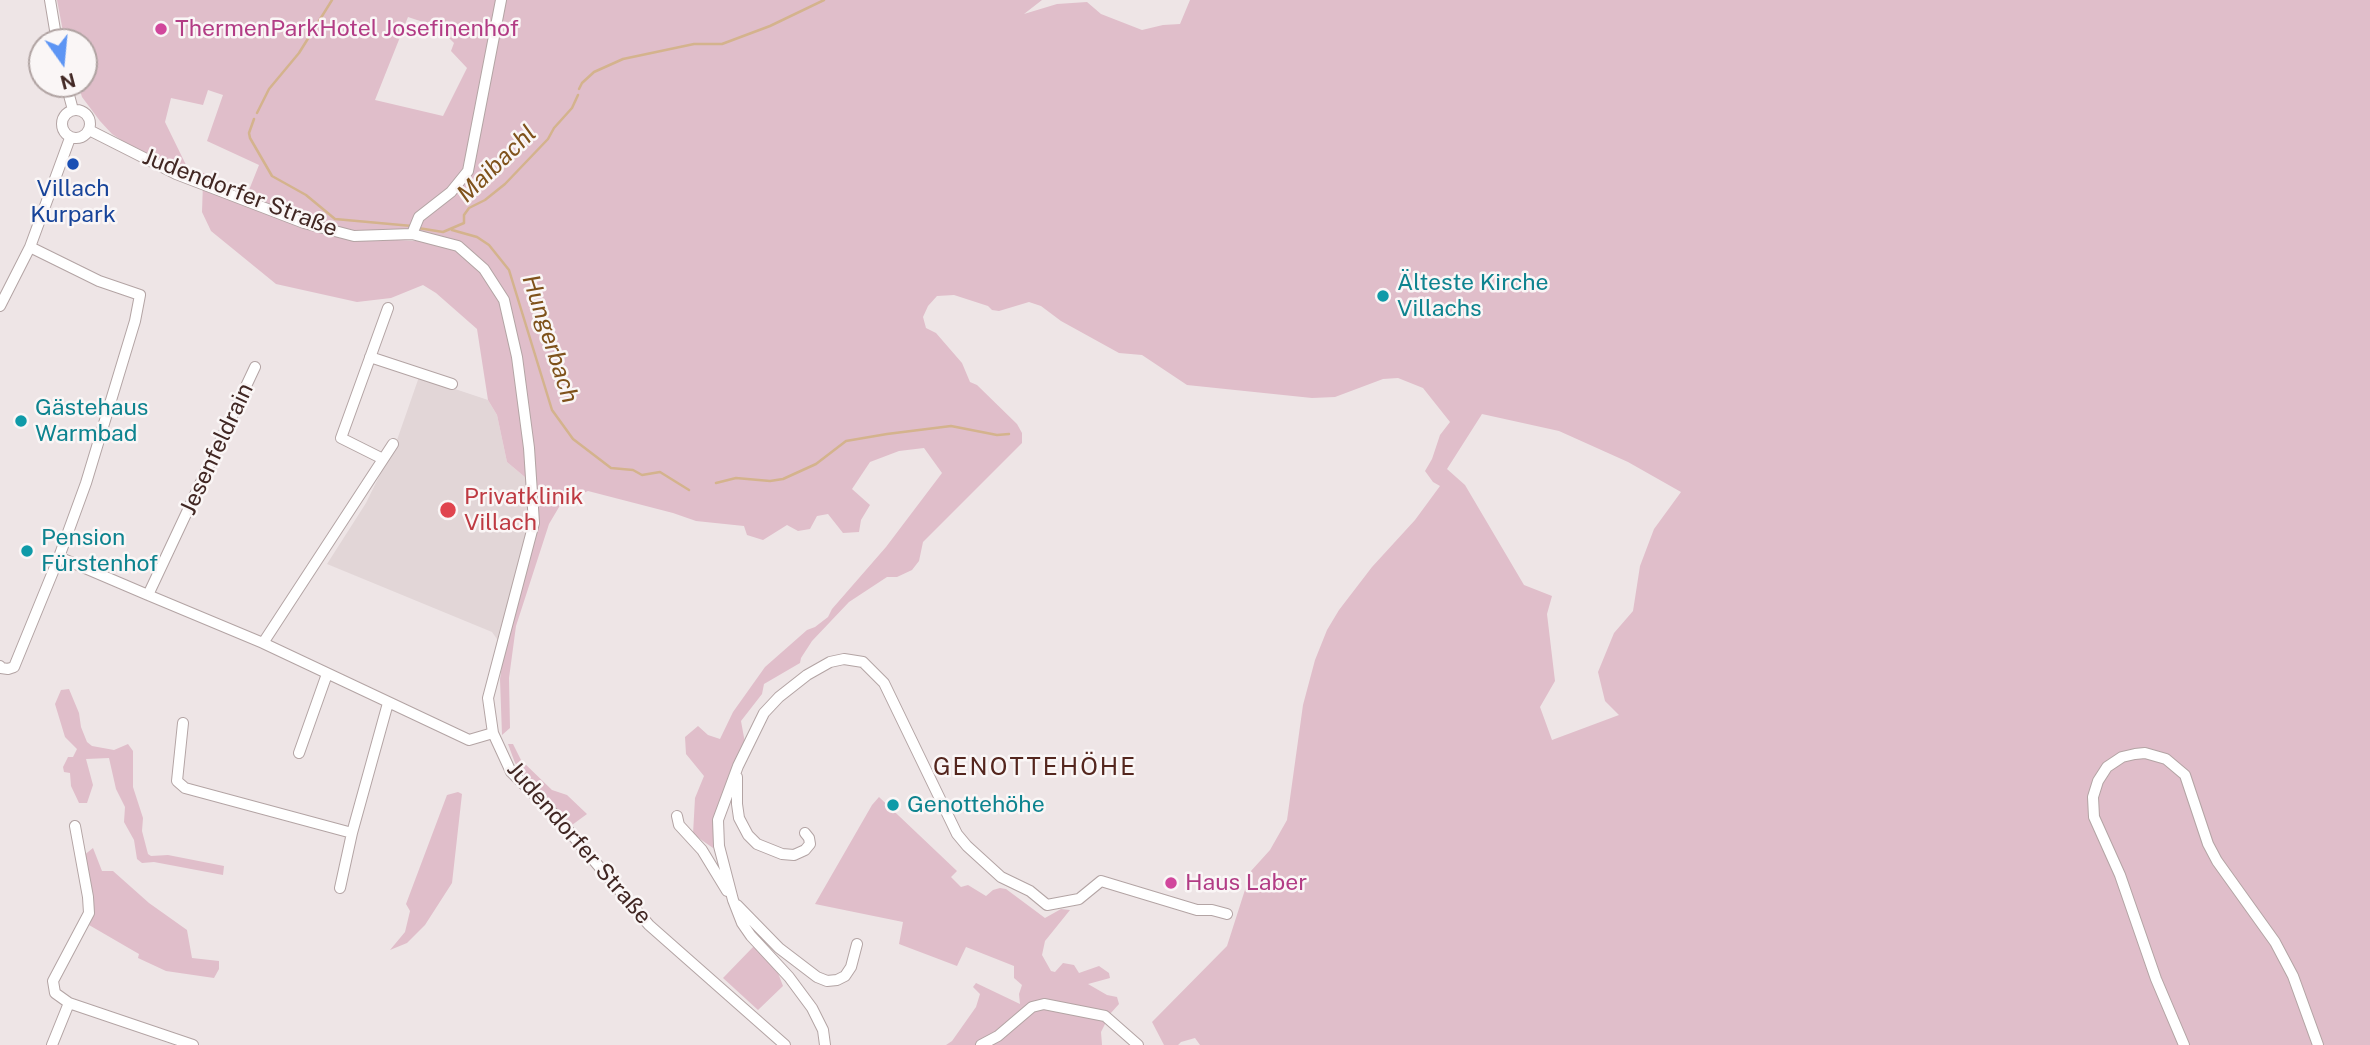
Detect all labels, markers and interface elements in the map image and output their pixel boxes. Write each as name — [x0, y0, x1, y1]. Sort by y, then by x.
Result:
place label: ThermenParkHotel Josefinenhof — [175, 15, 519, 43]
marker: ThermenParkHotel Josefinenhof — [153, 21, 169, 37]
north arrow — [28, 28, 98, 98]
text: N — [58, 69, 78, 94]
water label: Maibachl — [451, 119, 543, 209]
street label: Judendorfer Straße — [139, 143, 341, 243]
marker: Villach Kurpark — [65, 156, 81, 172]
place label: Villach Kurpark — [30, 175, 116, 229]
place label: Älteste Kirche Villachs — [1397, 269, 1549, 323]
water label: Hungerbach — [516, 271, 584, 407]
marker: Älteste Kirche Villachs — [1375, 288, 1391, 304]
street label: Jesenfeldrain — [174, 379, 260, 519]
place label: Gästehaus Warmbad — [35, 394, 148, 448]
marker: Gästehaus Warmbad — [13, 413, 29, 429]
place label: Privatklinik Villach — [464, 483, 583, 537]
marker: Privatklinik Villach — [438, 500, 458, 520]
place label: Pension Fürstenhof — [41, 524, 158, 578]
marker: Pension Fürstenhof — [19, 543, 35, 559]
district label: GENOTTEHÖHE — [934, 754, 1136, 782]
street label: Judendorfer Straße — [501, 756, 657, 930]
place label: Genottehöhe — [907, 791, 1045, 819]
marker: Genottehöhe — [885, 797, 901, 813]
place label: Haus Laber — [1185, 869, 1307, 897]
marker: Haus Laber — [1163, 875, 1179, 891]

